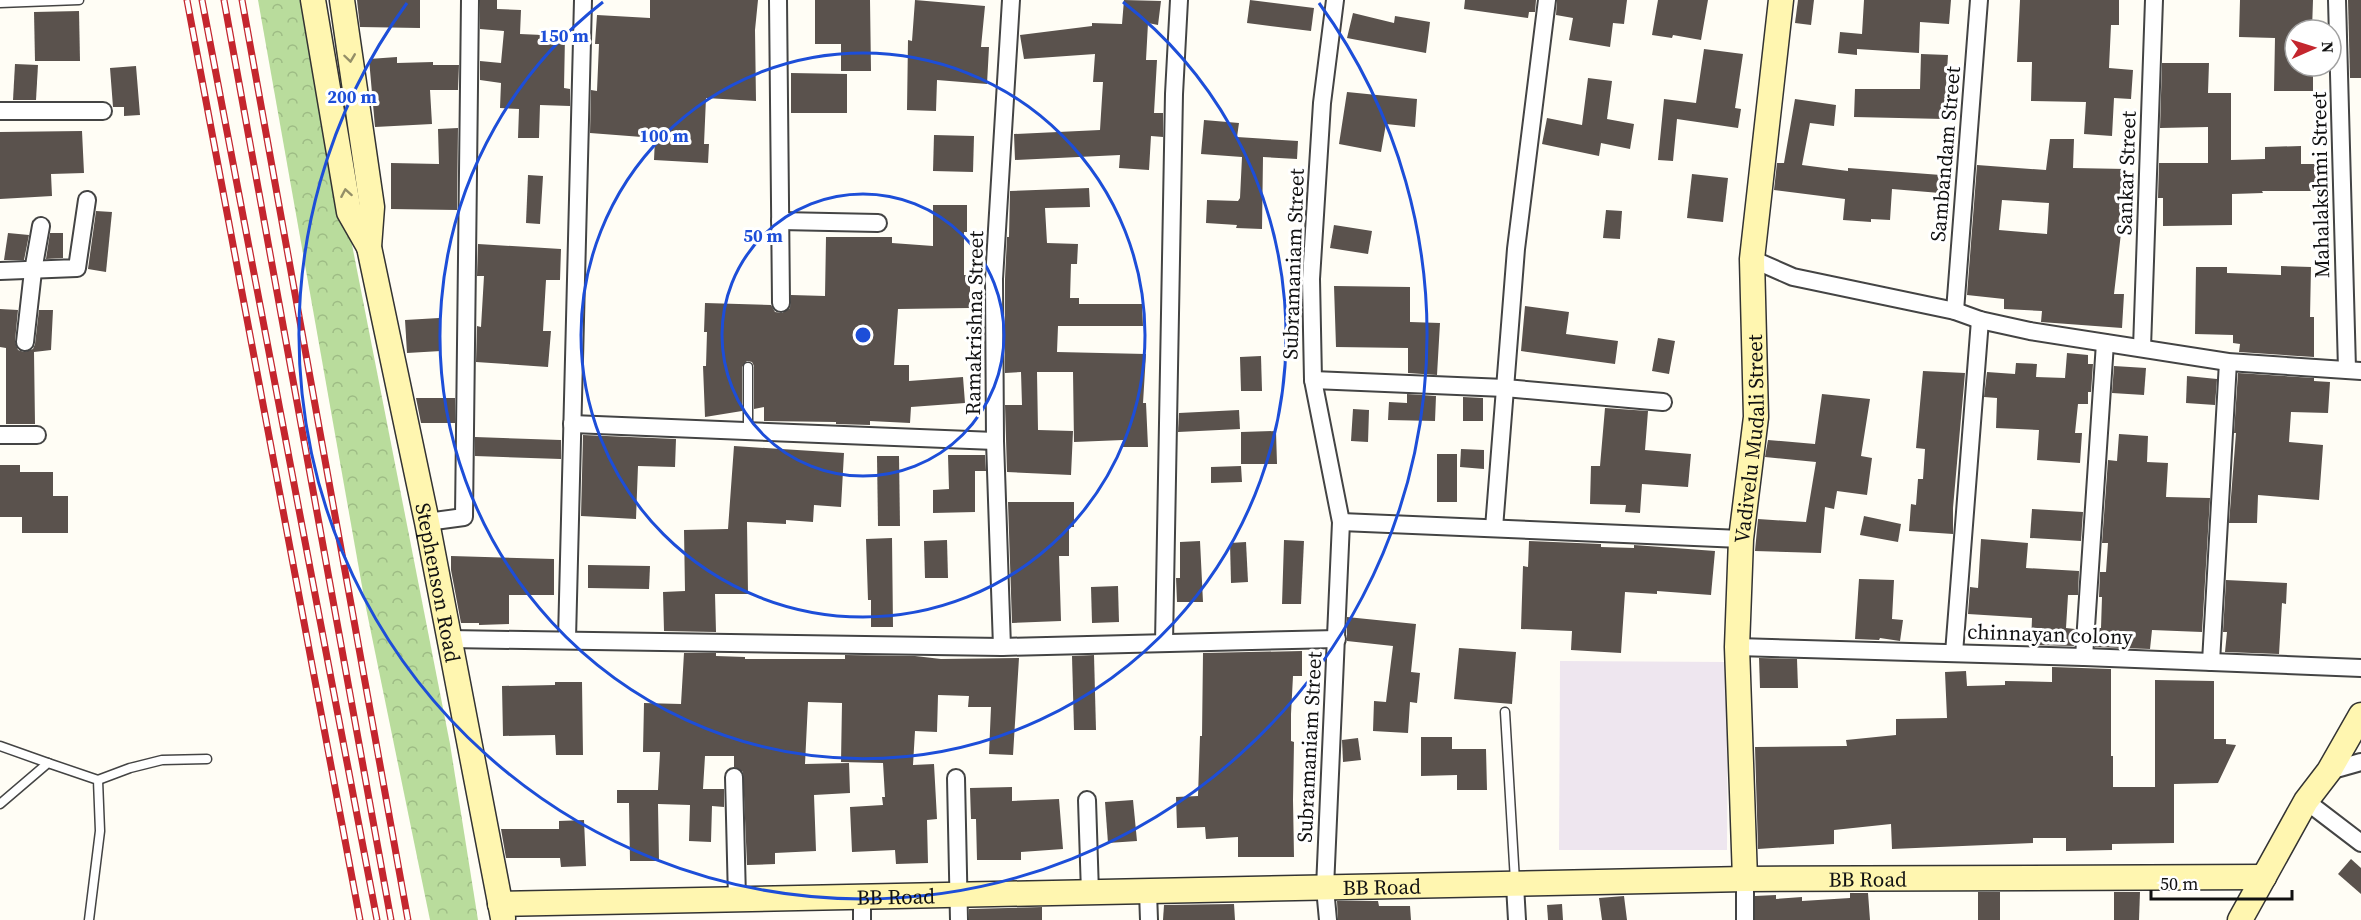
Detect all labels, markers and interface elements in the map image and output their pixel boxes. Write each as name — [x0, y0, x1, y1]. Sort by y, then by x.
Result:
north arrow — [2283, 18, 2343, 78]
text: 150 m — [539, 23, 589, 48]
text: N — [2317, 41, 2339, 54]
one-way arrow — [344, 53, 356, 62]
street label: Sambandam Street — [1923, 65, 1967, 243]
text: 200 m — [327, 84, 377, 109]
street label: Mahalakshmi Street — [2304, 91, 2336, 278]
street label: Sankar Street — [2109, 110, 2143, 236]
text: 100 m — [639, 123, 689, 148]
street label: Subramaniam Street — [1275, 168, 1311, 360]
one-way arrow — [340, 189, 353, 199]
text: 50 m — [743, 223, 783, 248]
street label: Ramakrishna Street — [958, 230, 990, 416]
centre of rings — [853, 325, 873, 345]
street label: Vadivelu Mudali Street — [1726, 334, 1770, 545]
street label: Stephenson Road — [409, 500, 468, 665]
street label: chinnayan colony — [1967, 617, 2134, 651]
street label: Subramaniam Street — [1290, 651, 1328, 843]
scale bar — [2151, 863, 2292, 901]
street label: BB Road — [1828, 864, 1907, 893]
street label: BB Road — [1342, 871, 1421, 902]
text: 50 m — [2160, 871, 2198, 896]
street label: BB Road — [856, 881, 936, 911]

